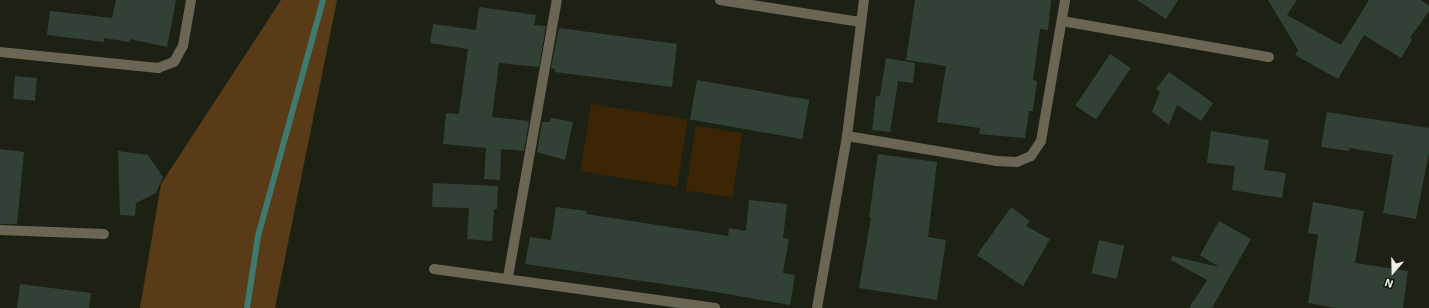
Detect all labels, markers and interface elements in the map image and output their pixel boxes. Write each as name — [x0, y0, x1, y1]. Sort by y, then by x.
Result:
north arrow — [1373, 252, 1413, 292]
text: N — [1383, 276, 1395, 291]

